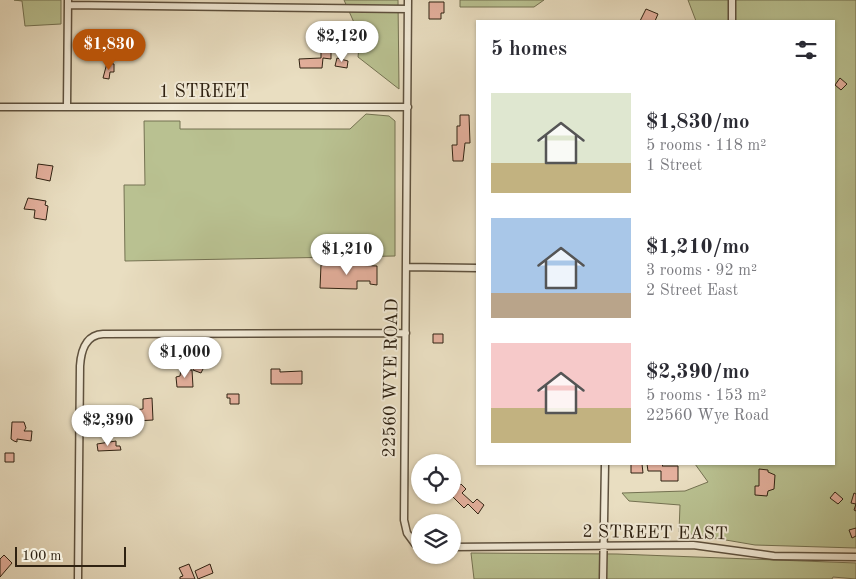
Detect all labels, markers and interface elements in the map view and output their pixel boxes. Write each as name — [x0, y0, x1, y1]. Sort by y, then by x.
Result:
pin: $2,120 — [301, 20, 383, 63]
pin: $1,830 — [68, 28, 150, 71]
text: $2,120 — [317, 29, 367, 45]
icon: filters — [792, 36, 820, 64]
text: $1,830 — [84, 37, 134, 53]
text: 5 homes — [491, 39, 567, 60]
street label: 1 STREET — [159, 83, 249, 101]
text: $1,830/mo — [646, 112, 750, 133]
icon: home — [531, 113, 591, 173]
text: 5 rooms · 118 m² — [646, 138, 766, 154]
text: 1 Street — [646, 158, 702, 174]
pin: $1,210 — [306, 234, 388, 276]
text: $1,210/mo — [646, 237, 750, 258]
icon: home — [531, 238, 591, 298]
text: $1,210 — [322, 242, 372, 258]
text: 3 rooms · 92 m² — [646, 263, 757, 279]
text: 2 Street East — [646, 283, 738, 299]
street label: 22560 WYE ROAD — [381, 298, 401, 458]
pin: $1,000 — [144, 336, 226, 379]
text: $1,000 — [160, 345, 210, 361]
text: $2,390/mo — [646, 362, 750, 383]
icon: home — [531, 363, 591, 423]
text: 5 rooms · 153 m² — [646, 388, 766, 404]
pin: $2,390 — [67, 404, 149, 447]
text: 22560 Wye Road — [646, 408, 769, 424]
text: $2,390 — [83, 413, 133, 429]
map controls — [411, 454, 461, 564]
button: locate — [411, 454, 461, 504]
button: layers — [411, 514, 461, 564]
street label: 2 STREET EAST — [582, 523, 728, 543]
scale bar — [15, 544, 126, 567]
text: 100 m — [22, 549, 61, 563]

